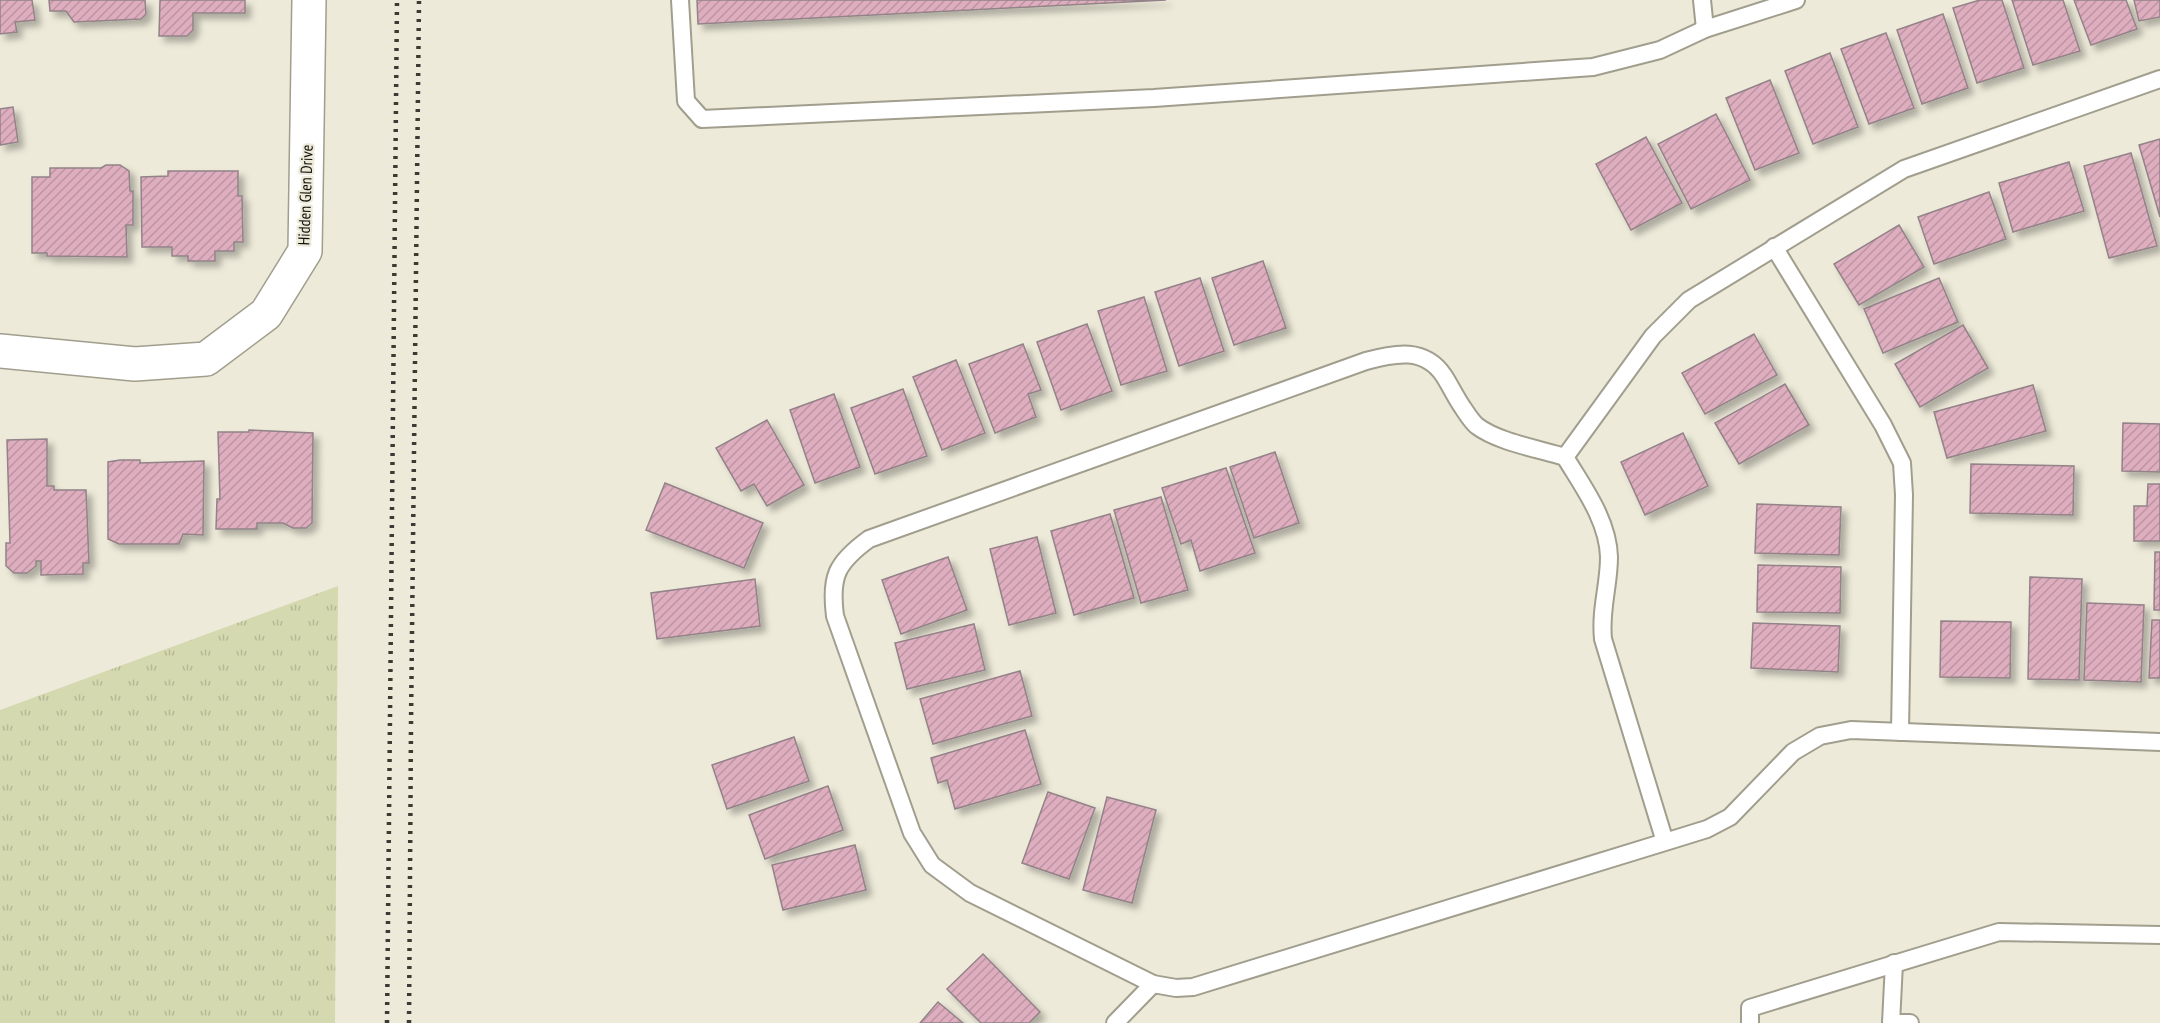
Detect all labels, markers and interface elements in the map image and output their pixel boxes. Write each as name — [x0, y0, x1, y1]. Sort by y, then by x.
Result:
street label: Hidden Glen Drive — [293, 144, 317, 246]

